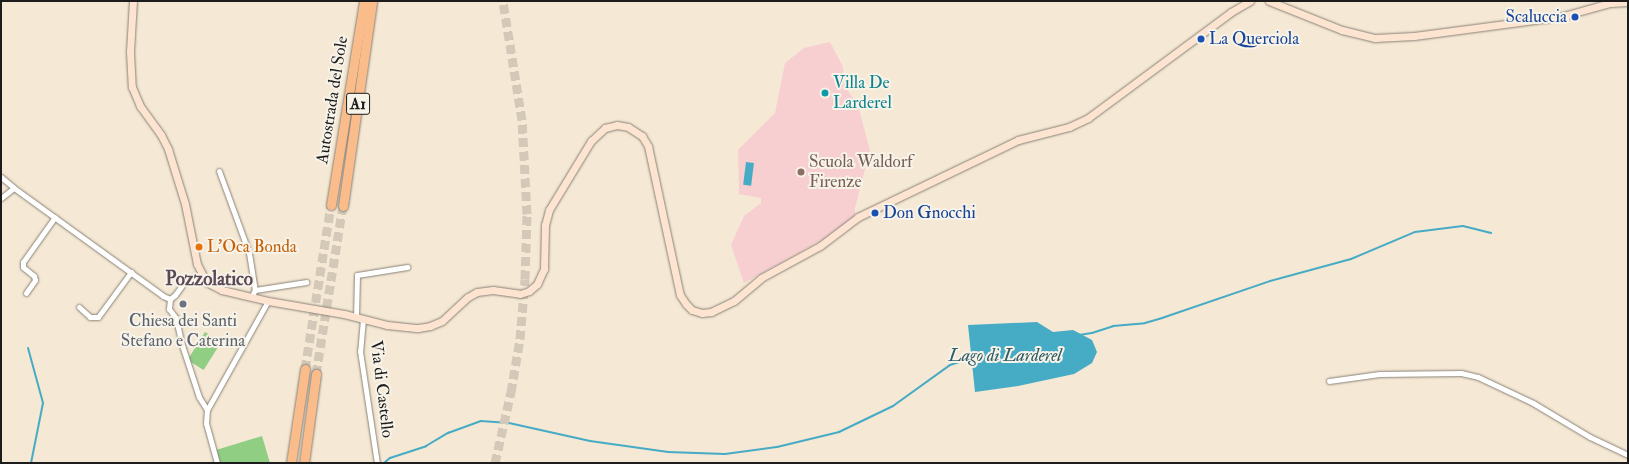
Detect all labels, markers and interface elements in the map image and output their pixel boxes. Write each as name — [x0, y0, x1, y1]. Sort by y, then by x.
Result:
place label: Scaluccia — [1505, 7, 1567, 27]
marker: Scaluccia — [1570, 12, 1580, 22]
place label: La Querciola — [1209, 29, 1299, 49]
marker: La Querciola — [1196, 34, 1206, 44]
street label: Autostrada del Sole — [312, 35, 352, 165]
place label: Villa De Larderel — [833, 73, 892, 113]
marker: Villa De Larderel — [820, 88, 830, 98]
road number: A1 — [346, 90, 370, 118]
place label: Scuola Waldorf Firenze — [809, 152, 913, 192]
marker: Scuola Waldorf Firenze — [796, 167, 806, 177]
place label: Don Gnocchi — [883, 203, 976, 223]
marker: Don Gnocchi — [870, 208, 880, 218]
place label: L’Oca Bonda — [207, 237, 297, 257]
marker: L’Oca Bonda — [194, 242, 204, 252]
district label: Pozzolatico — [165, 269, 253, 291]
marker: Chiesa dei Santi Stefano e Caterina — [178, 299, 188, 309]
place label: Chiesa dei Santi Stefano e Caterina — [121, 311, 245, 351]
street label: Via di Castello — [366, 339, 398, 439]
water label: Lago di Larderel — [948, 345, 1062, 367]

